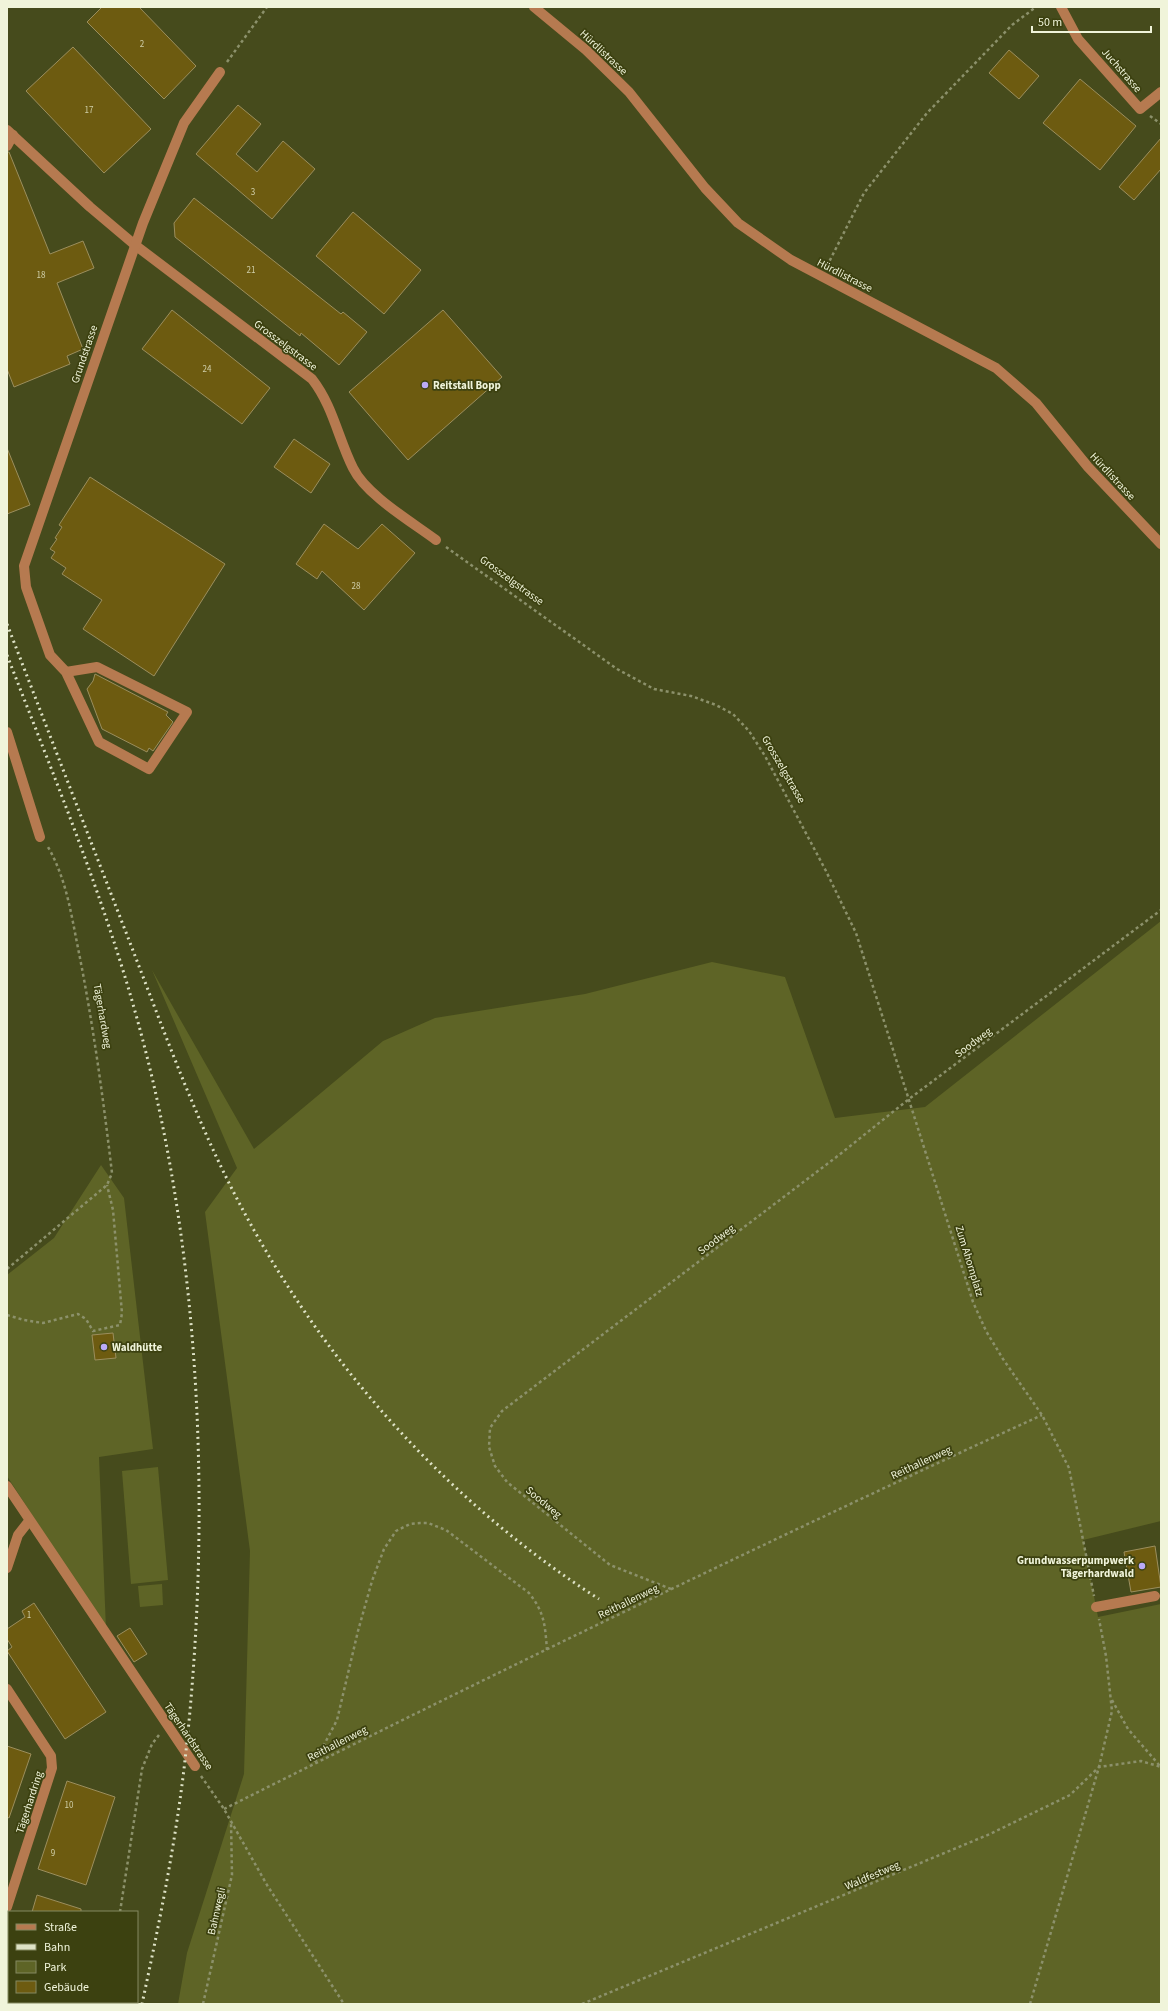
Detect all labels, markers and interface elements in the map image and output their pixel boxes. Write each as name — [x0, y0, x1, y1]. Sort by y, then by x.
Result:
scale bar — [1032, 8, 1151, 34]
text: 50 m — [1038, 14, 1062, 31]
street label: Hürdlistrasse — [576, 26, 631, 79]
house number: 2 — [140, 38, 145, 51]
street label: Juchstrasse — [1098, 45, 1145, 96]
house number: 17 — [85, 104, 94, 117]
house number: 3 — [251, 186, 256, 199]
street label: Hürdlistrasse — [814, 255, 876, 296]
house number: 21 — [247, 264, 255, 277]
house number: 18 — [37, 269, 46, 282]
street label: Grosszelgstrasse — [251, 317, 321, 375]
street label: Grundstrasse — [68, 323, 102, 385]
house number: 24 — [203, 363, 212, 376]
place label: Reitstall Bopp — [433, 378, 501, 393]
marker: Reitstall Bopp — [420, 380, 430, 390]
street label: Hürdlistrasse — [1087, 449, 1139, 504]
street label: Grosszelgstrasse — [477, 552, 547, 609]
house number: 28 — [352, 580, 361, 593]
street label: Grosszelgstrasse — [758, 733, 809, 806]
street label: Tägerhardweg — [89, 983, 116, 1050]
street label: Soodweg — [952, 1023, 995, 1061]
street label: Soodweg — [695, 1220, 738, 1258]
street label: Zum Ahornplatz — [952, 1224, 988, 1299]
place label: Waldhütte — [112, 1340, 163, 1355]
marker: Waldhütte — [99, 1342, 109, 1352]
street label: Reithallenweg — [888, 1442, 954, 1483]
street label: Soodweg — [523, 1483, 565, 1522]
place label: Grundwasserpumpwerk Tägerhardwald — [1017, 1553, 1134, 1581]
marker: Grundwasserpumpwerk Tägerhardwald — [1137, 1561, 1147, 1571]
street label: Reithallenweg — [596, 1580, 661, 1623]
house number: 1 — [27, 1609, 31, 1622]
street label: Tägerhardstrasse — [160, 1700, 217, 1773]
street label: Reithallenweg — [305, 1722, 370, 1765]
street label: Tägerhardring — [12, 1769, 47, 1835]
house number: 10 — [65, 1799, 74, 1812]
house number: 9 — [51, 1847, 56, 1860]
street label: Waldfestweg — [842, 1857, 902, 1894]
street label: Bahnwegli — [204, 1886, 229, 1936]
legend — [8, 1911, 138, 2003]
text: Straße — [44, 1919, 77, 1936]
text: Bahn — [44, 1939, 70, 1956]
text: Park — [44, 1959, 66, 1976]
text: Gebäude — [44, 1979, 89, 1996]

